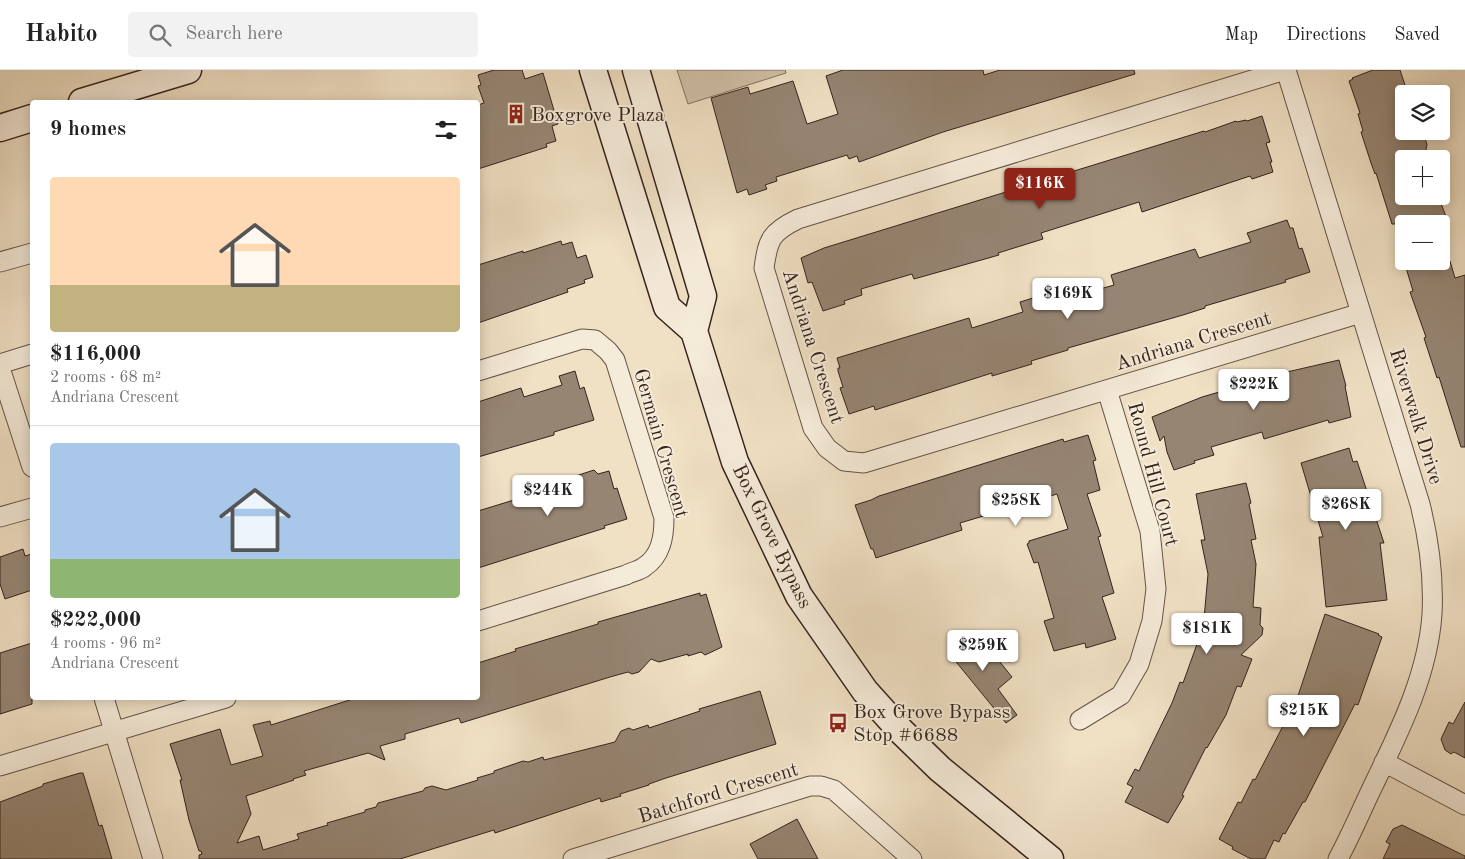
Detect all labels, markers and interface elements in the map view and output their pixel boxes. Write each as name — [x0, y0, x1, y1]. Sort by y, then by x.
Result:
search box — [128, 12, 478, 57]
icon: search — [146, 21, 174, 49]
text: Habito — [25, 23, 98, 47]
text: Search here — [186, 25, 283, 44]
text: Map — [1225, 26, 1258, 44]
text: Directions — [1286, 26, 1366, 44]
text: Saved — [1394, 26, 1440, 44]
map controls — [1395, 85, 1450, 270]
button: layers — [1395, 85, 1450, 140]
building icon: Boxgrove Plaza — [505, 103, 527, 125]
place label: Boxgrove Plaza — [531, 106, 665, 126]
icon: filters — [432, 116, 460, 144]
text: 9 homes — [50, 119, 126, 140]
button: + — [1395, 150, 1450, 205]
pin: $116K — [1005, 168, 1075, 210]
text: $116K — [1015, 176, 1065, 192]
icon: home — [210, 210, 300, 300]
button: − — [1395, 215, 1450, 270]
street label: Andriana Crescent — [778, 267, 847, 426]
pin: $169K — [1033, 278, 1103, 320]
text: $169K — [1043, 286, 1093, 302]
street label: Andriana Crescent — [1113, 309, 1274, 375]
text: $116,000 — [50, 344, 141, 365]
street label: Riverwalk Drive — [1385, 346, 1445, 487]
street label: Germain Crescent — [629, 367, 691, 521]
pin: $222K — [1219, 368, 1289, 411]
text: 2 rooms · 68 m² — [50, 370, 161, 386]
text: $222K — [1229, 377, 1279, 393]
text: Andriana Crescent — [50, 390, 179, 406]
street label: Round Hill Court — [1123, 400, 1181, 549]
street label: Box Grove Bypass — [728, 462, 815, 612]
pin: $244K — [513, 474, 583, 517]
icon: home — [210, 475, 300, 565]
text: $244K — [523, 483, 573, 499]
pin: $258K — [981, 484, 1051, 527]
pin: $268K — [1311, 488, 1381, 531]
text: $258K — [991, 493, 1041, 509]
text: $268K — [1321, 497, 1371, 513]
text: $222,000 — [50, 610, 141, 631]
pin: $181K — [1172, 612, 1242, 655]
text: $181K — [1182, 621, 1232, 637]
pin: $259K — [948, 630, 1018, 672]
text: 4 rooms · 96 m² — [50, 636, 161, 652]
text: $259K — [958, 638, 1008, 654]
text: Andriana Crescent — [50, 656, 179, 672]
pin: $215K — [1269, 694, 1339, 737]
place label: Box Grove Bypass Stop #6688 — [853, 703, 1010, 746]
text: $215K — [1279, 703, 1329, 719]
bus stop icon: Box Grove Bypass Stop #6688 — [827, 712, 849, 734]
street label: Batchford Crescent — [636, 760, 801, 828]

